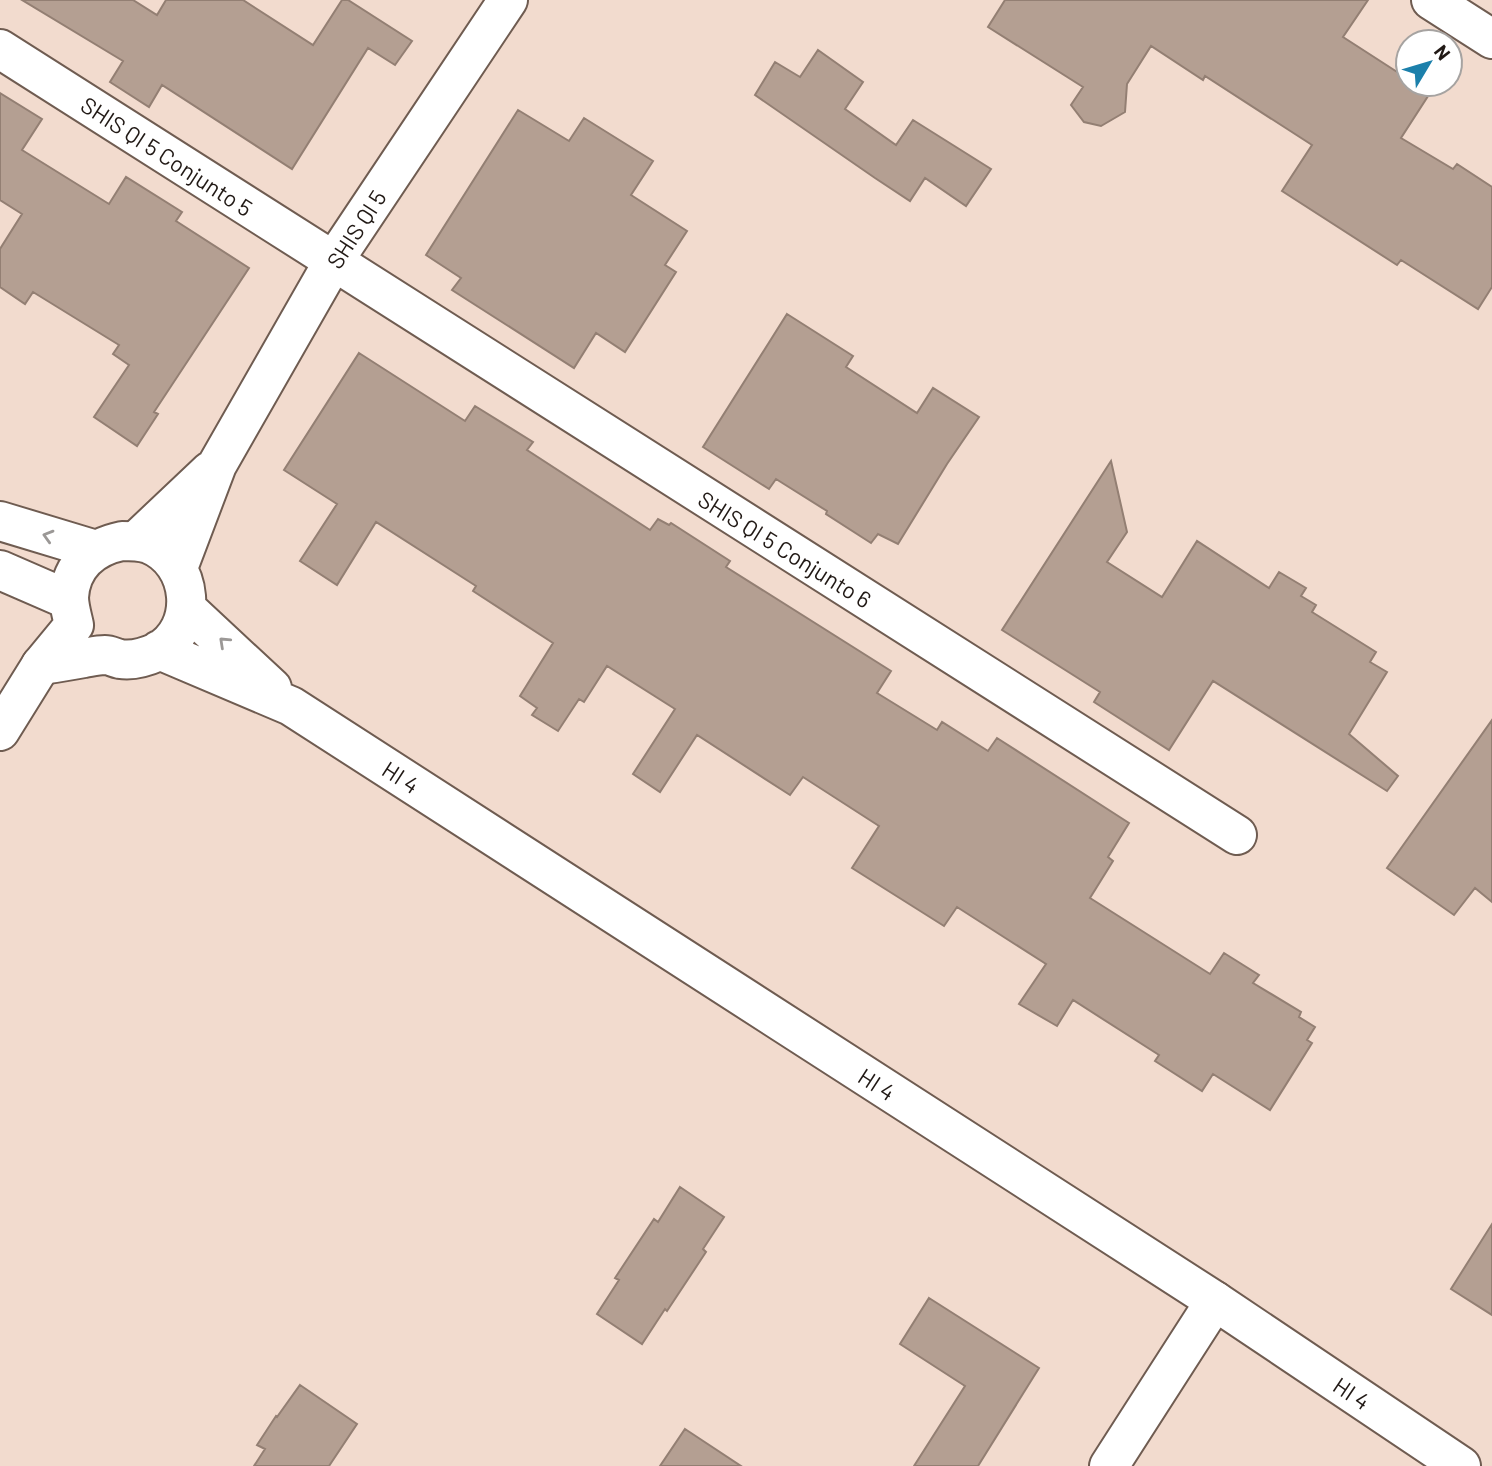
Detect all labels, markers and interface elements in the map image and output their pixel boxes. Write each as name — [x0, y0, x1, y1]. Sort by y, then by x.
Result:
north arrow — [1394, 28, 1464, 98]
text: N — [1430, 40, 1456, 64]
street label: SHIS QI 5 Conjunto 5 — [76, 90, 258, 222]
street label: SHIS QI 5 — [320, 184, 392, 274]
street label: SHIS QI 5 Conjunto 6 — [693, 484, 877, 614]
one-way arrow — [42, 529, 54, 544]
one-way arrow — [219, 638, 232, 651]
street label: HI 4 — [377, 755, 425, 799]
street label: HI 4 — [853, 1062, 901, 1106]
street label: HI 4 — [1328, 1371, 1376, 1415]

